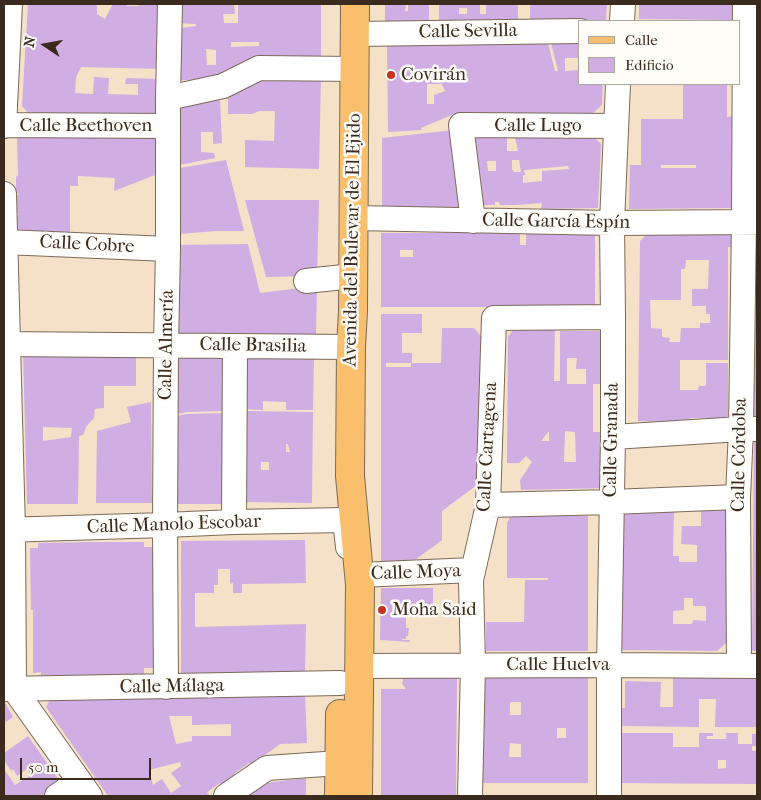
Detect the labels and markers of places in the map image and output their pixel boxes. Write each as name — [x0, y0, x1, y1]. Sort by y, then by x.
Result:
place label: Covirán — [401, 64, 466, 86]
marker: Covirán — [385, 69, 397, 81]
place label: Moha Said — [392, 599, 477, 621]
marker: Moha Said — [376, 604, 388, 616]

